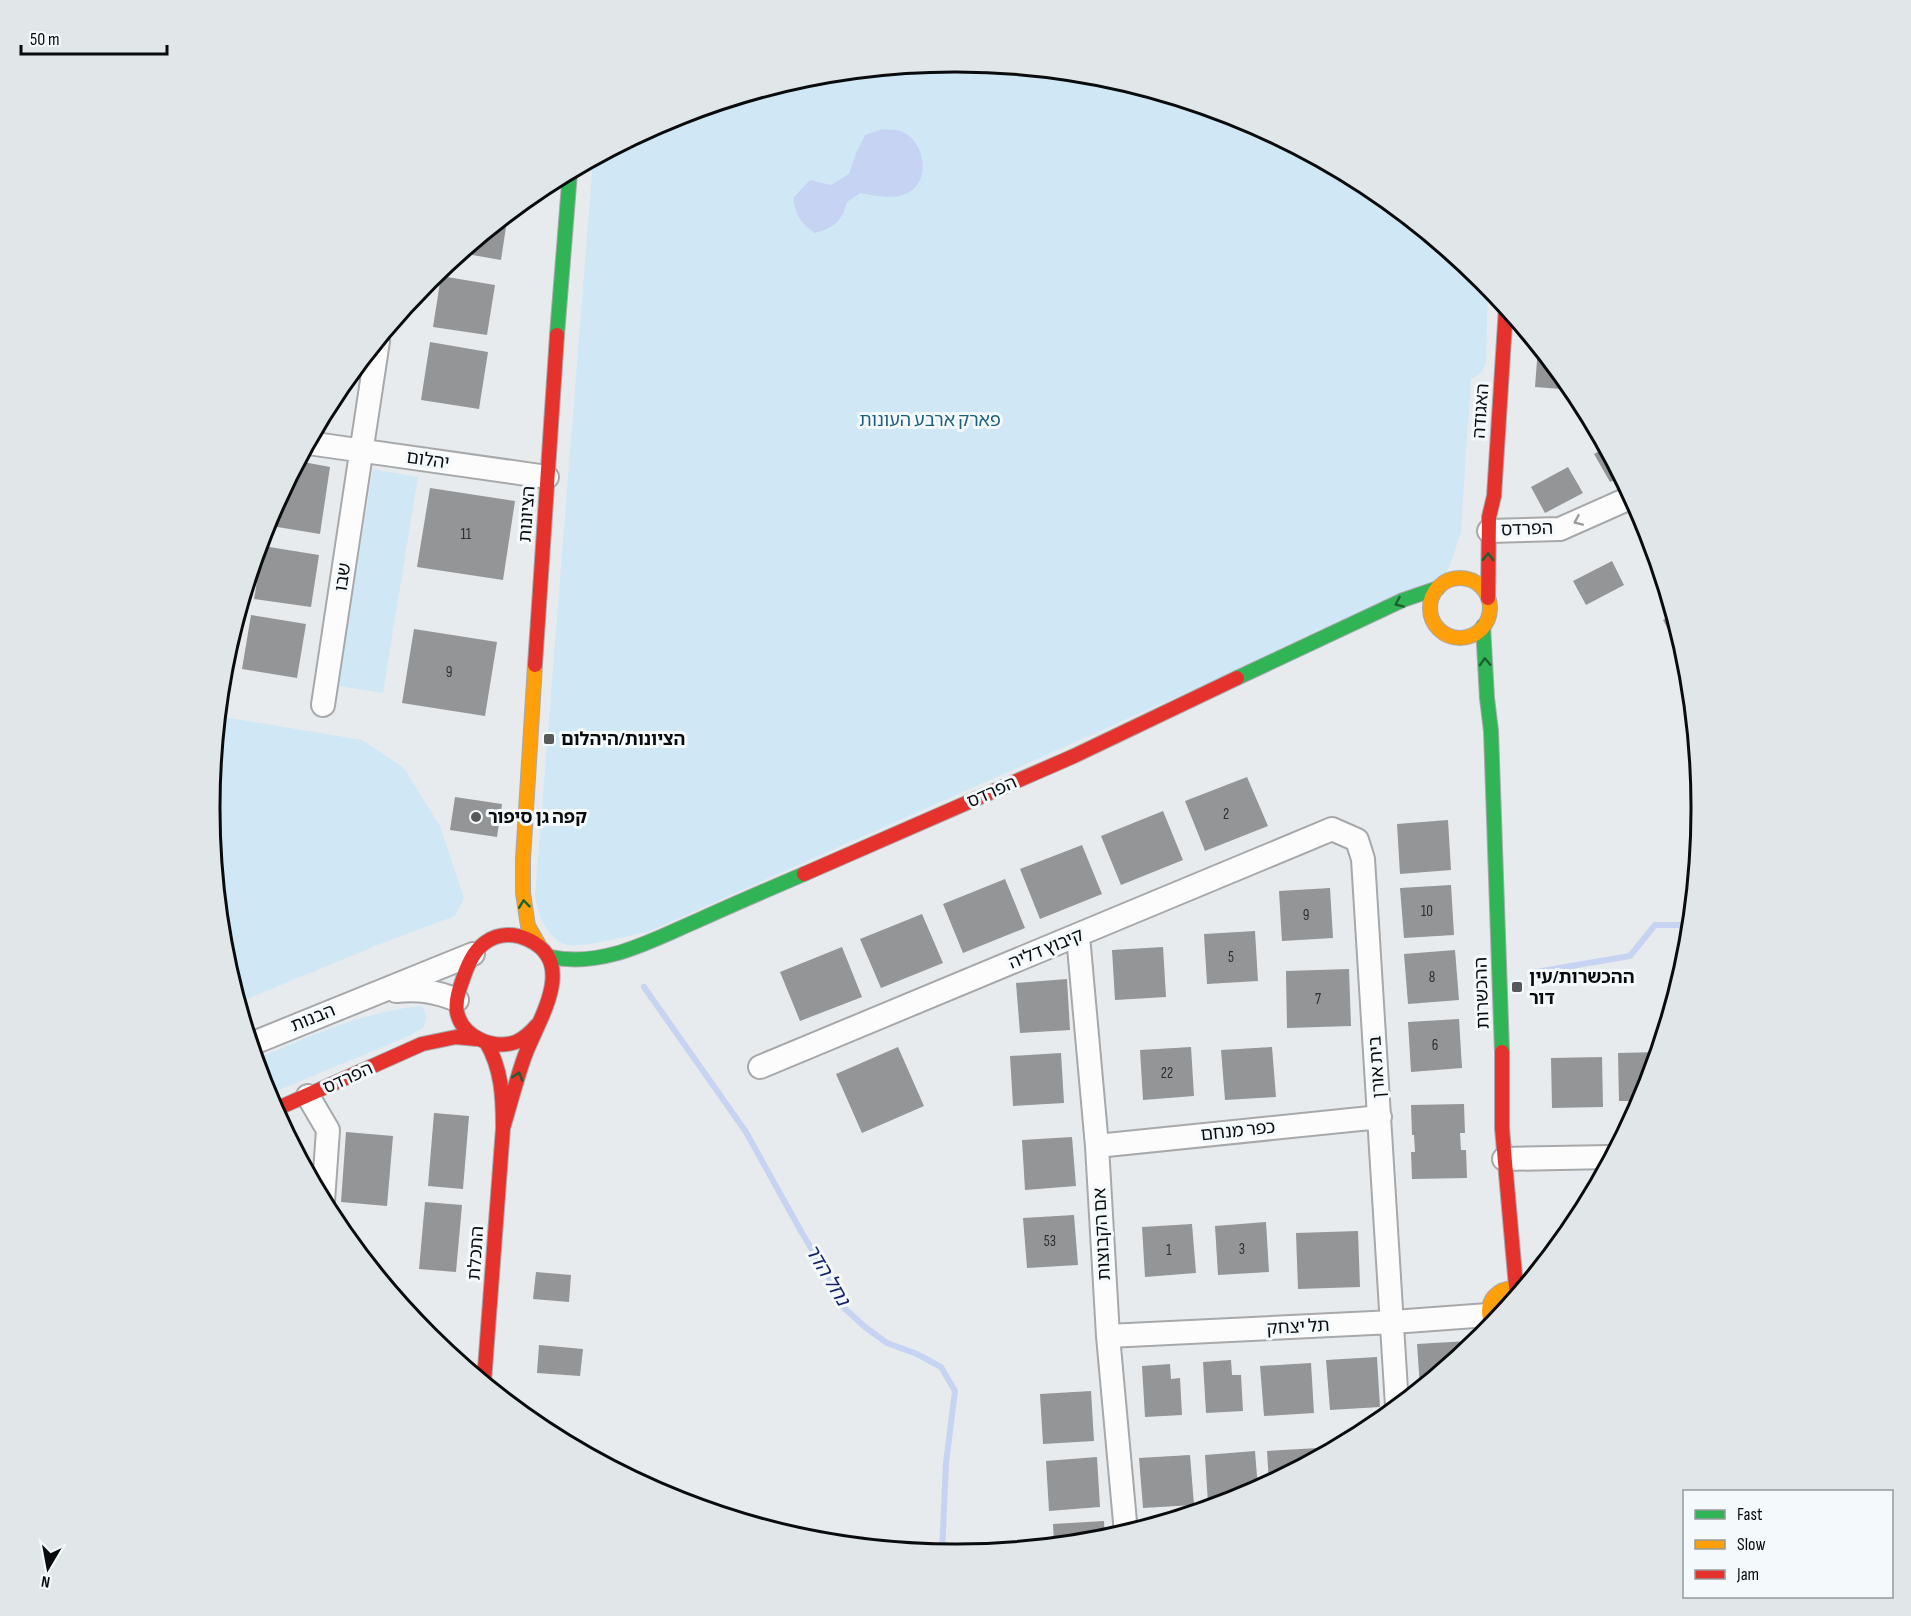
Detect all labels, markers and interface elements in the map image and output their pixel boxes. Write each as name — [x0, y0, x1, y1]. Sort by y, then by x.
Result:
scale bar — [21, 18, 166, 56]
text: 50 m — [30, 29, 60, 50]
street label: האגודה — [1469, 383, 1493, 439]
park label: פארק ארבע העונות — [859, 410, 1001, 431]
street label: יהלום — [405, 447, 451, 473]
street label: הציונות — [515, 485, 539, 543]
one-way arrow — [1573, 513, 1584, 525]
street label: הפרדס — [1501, 518, 1553, 540]
house number: 11 — [461, 525, 472, 544]
one-way arrow — [1482, 553, 1494, 562]
street label: שבו — [330, 561, 356, 593]
one-way arrow — [1395, 595, 1406, 607]
one-way arrow — [1479, 658, 1491, 667]
house number: 9 — [446, 663, 452, 682]
place label: הציונות/היהלום — [561, 729, 685, 750]
marker: הציונות/היהלום — [542, 732, 556, 746]
street label: הפרדס — [964, 772, 1020, 812]
house number: 2 — [1223, 805, 1229, 824]
place label: קפה גן סיפור — [488, 807, 587, 828]
marker: קפה גן סיפור — [469, 810, 483, 824]
one-way arrow — [519, 899, 531, 908]
house number: 10 — [1421, 902, 1433, 921]
house number: 9 — [1303, 906, 1309, 925]
street label: קיבוץ דליה — [1005, 924, 1087, 974]
house number: 5 — [1228, 948, 1234, 967]
street label: ההכשרות — [1470, 957, 1494, 1029]
place label: ההכשרות/עין דור — [1529, 967, 1635, 1009]
house number: 8 — [1429, 968, 1435, 987]
marker: ההכשרות/עין דור — [1510, 980, 1524, 994]
house number: 7 — [1315, 990, 1321, 1009]
street label: הבנות — [288, 1000, 338, 1036]
street label: בית אורן — [1364, 1035, 1390, 1099]
house number: 6 — [1432, 1036, 1438, 1055]
street label: הפרדס — [320, 1058, 376, 1098]
house number: 22 — [1161, 1064, 1173, 1083]
one-way arrow — [511, 1071, 523, 1082]
street label: כפר מנחם — [1200, 1117, 1276, 1145]
street label: אם הקבוצות — [1089, 1187, 1115, 1281]
street label: התכלת — [464, 1225, 488, 1281]
house number: 53 — [1044, 1232, 1056, 1251]
water label: נחל הדר — [799, 1240, 855, 1311]
house number: 3 — [1239, 1240, 1245, 1259]
house number: 1 — [1166, 1241, 1172, 1260]
street label: תל יצחק — [1266, 1315, 1330, 1339]
legend — [1683, 1490, 1893, 1598]
text: Fast — [1737, 1504, 1763, 1525]
text: Slow — [1737, 1534, 1766, 1555]
north arrow — [18, 1538, 78, 1598]
text: Jam — [1736, 1564, 1759, 1585]
text: N — [40, 1571, 52, 1591]

